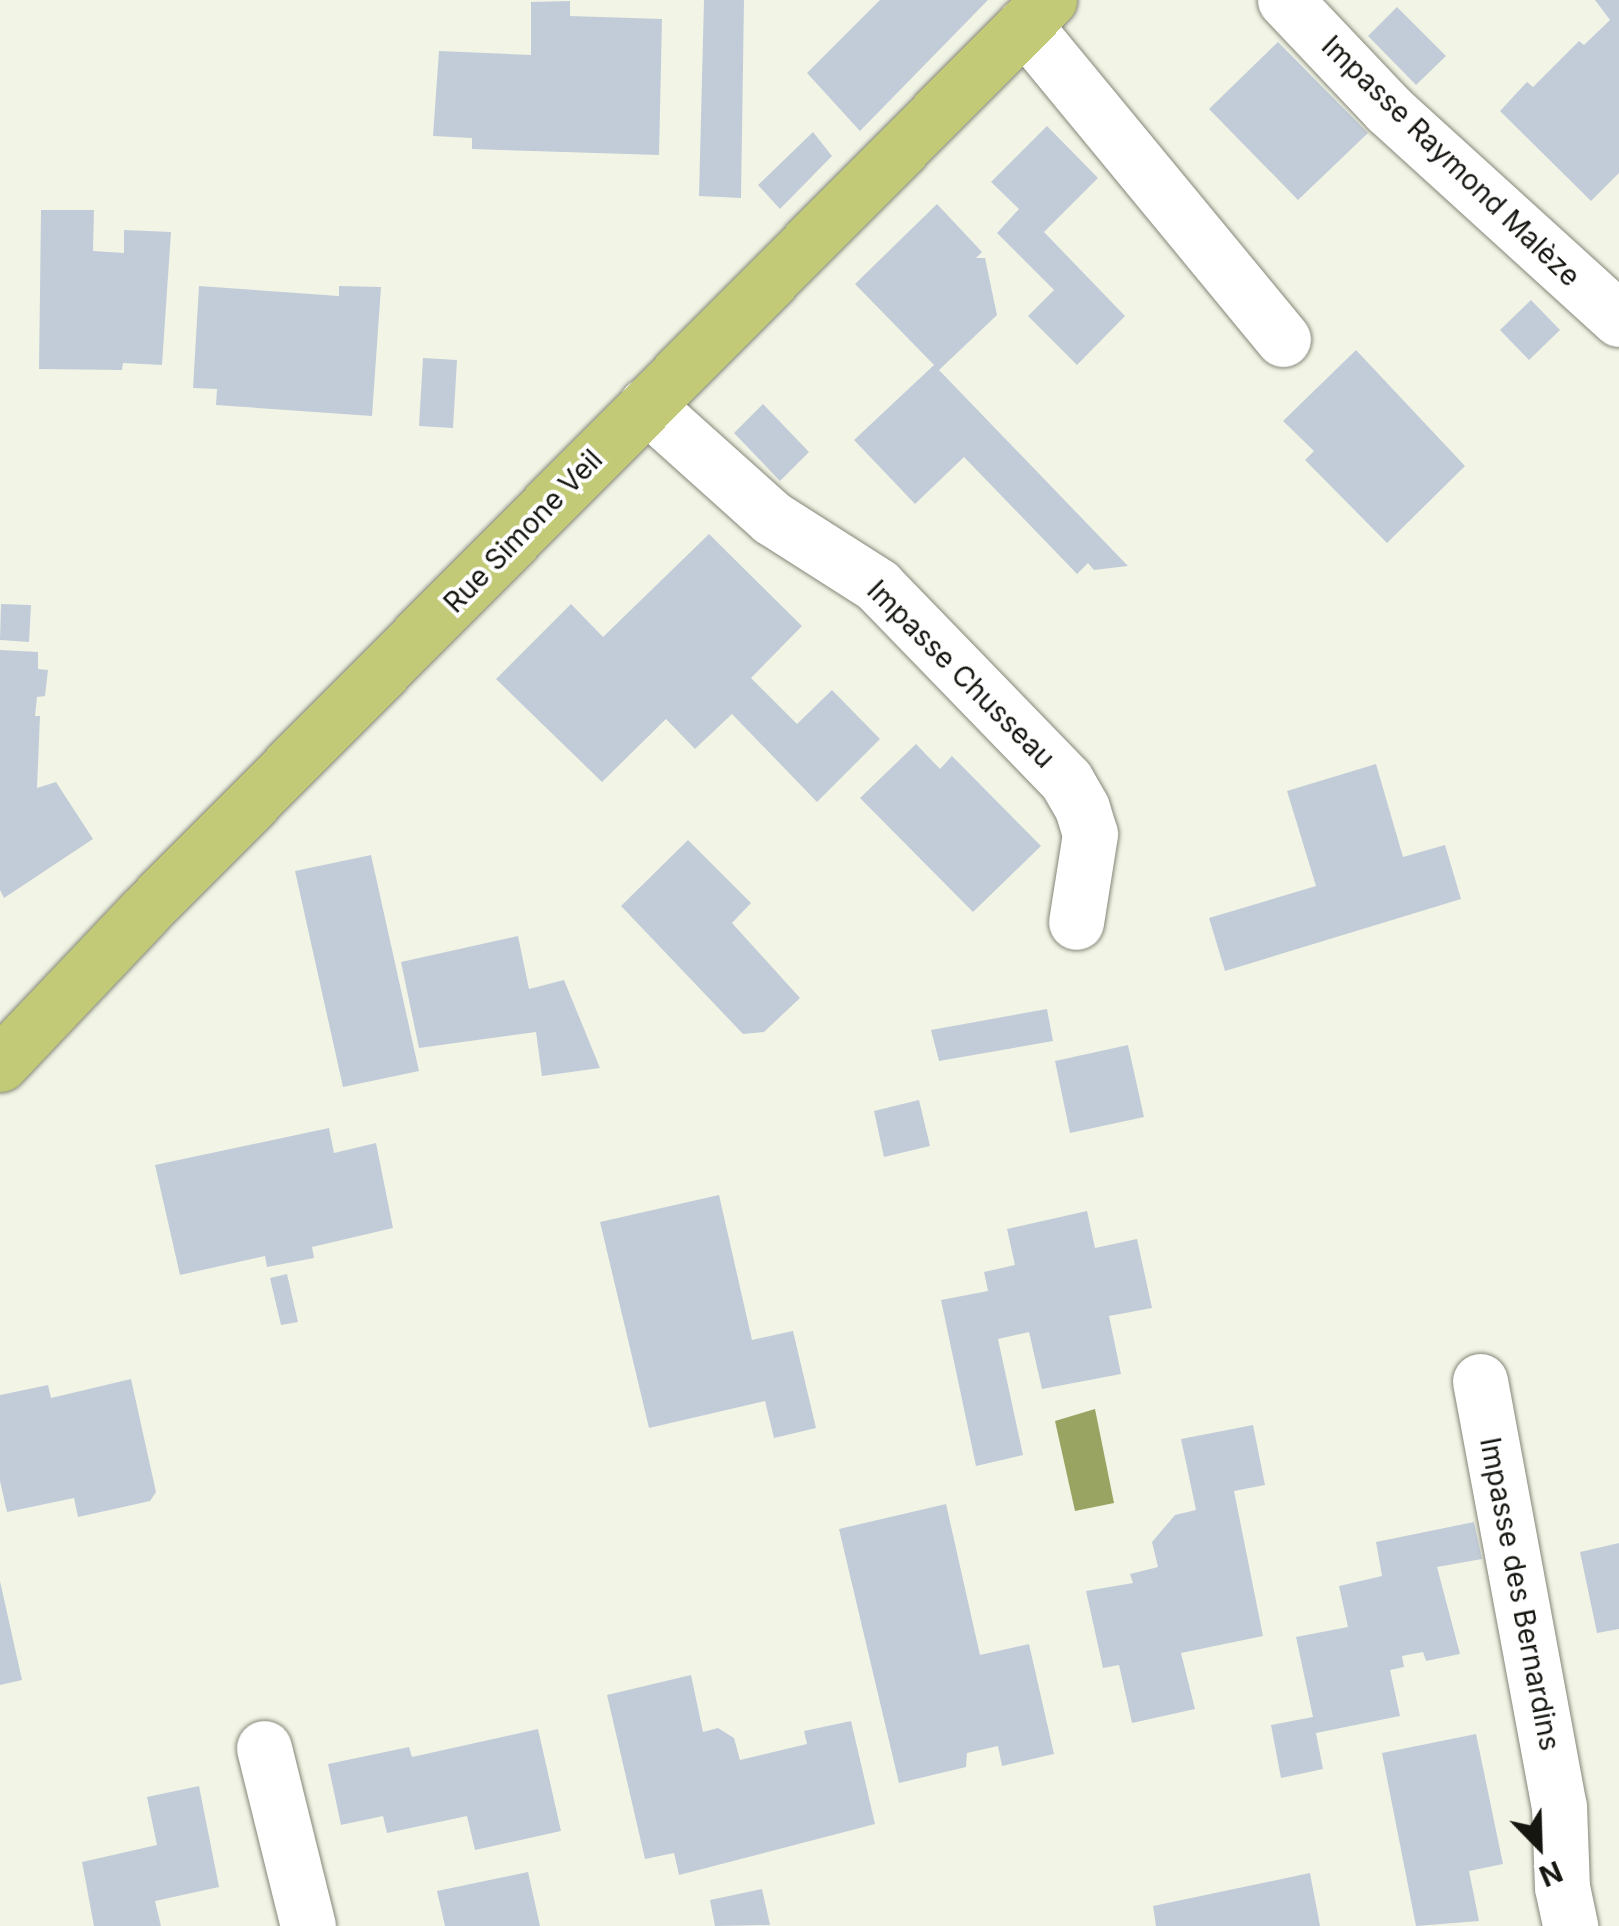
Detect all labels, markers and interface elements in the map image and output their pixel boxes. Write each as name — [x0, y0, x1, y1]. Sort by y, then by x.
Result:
street label: Impasse Raymond Malèze — [1315, 29, 1587, 293]
street label: Rue Simone Veil — [437, 443, 609, 619]
street label: Impasse Chusseau — [860, 573, 1062, 775]
street label: Impasse des Bernardins — [1473, 1435, 1567, 1753]
north arrow — [1489, 1796, 1589, 1896]
text: N — [1534, 1854, 1567, 1893]

